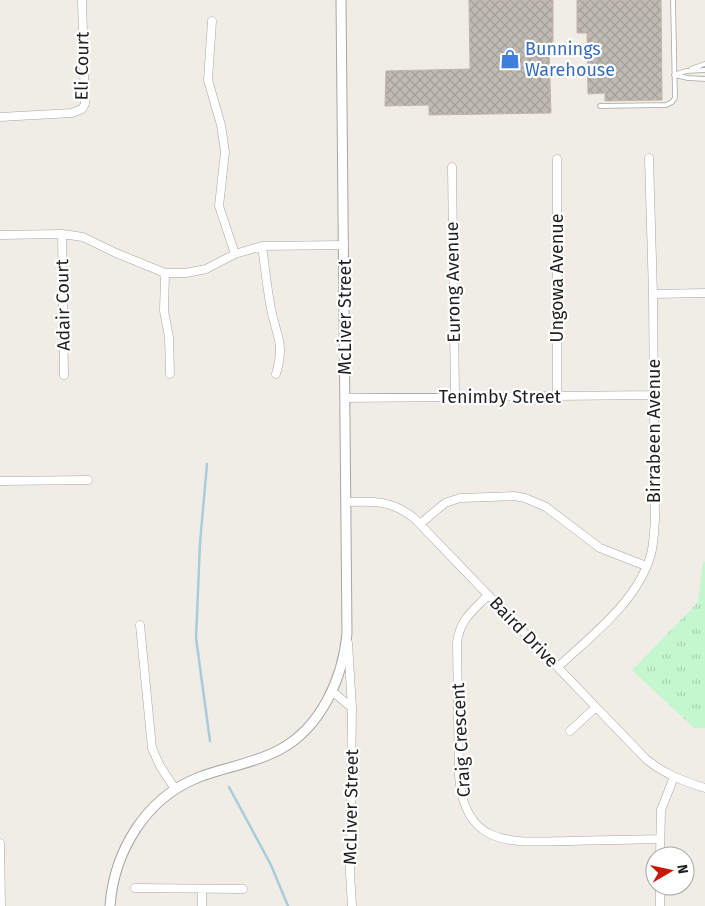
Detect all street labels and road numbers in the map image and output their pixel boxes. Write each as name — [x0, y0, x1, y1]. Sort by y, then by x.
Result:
street label: Eli Court — [70, 31, 94, 101]
street label: Ungowa Avenue — [546, 213, 568, 343]
street label: Eurong Avenue — [441, 221, 465, 343]
street label: Adair Court — [51, 258, 75, 351]
street label: McLiver Street — [334, 259, 356, 375]
street label: Birrabeen Avenue — [643, 359, 665, 503]
street label: Tenimby Street — [439, 386, 562, 408]
street label: Baird Drive — [485, 592, 563, 672]
street label: Craig Crescent — [447, 682, 475, 798]
street label: McLiver Street — [339, 748, 363, 865]

